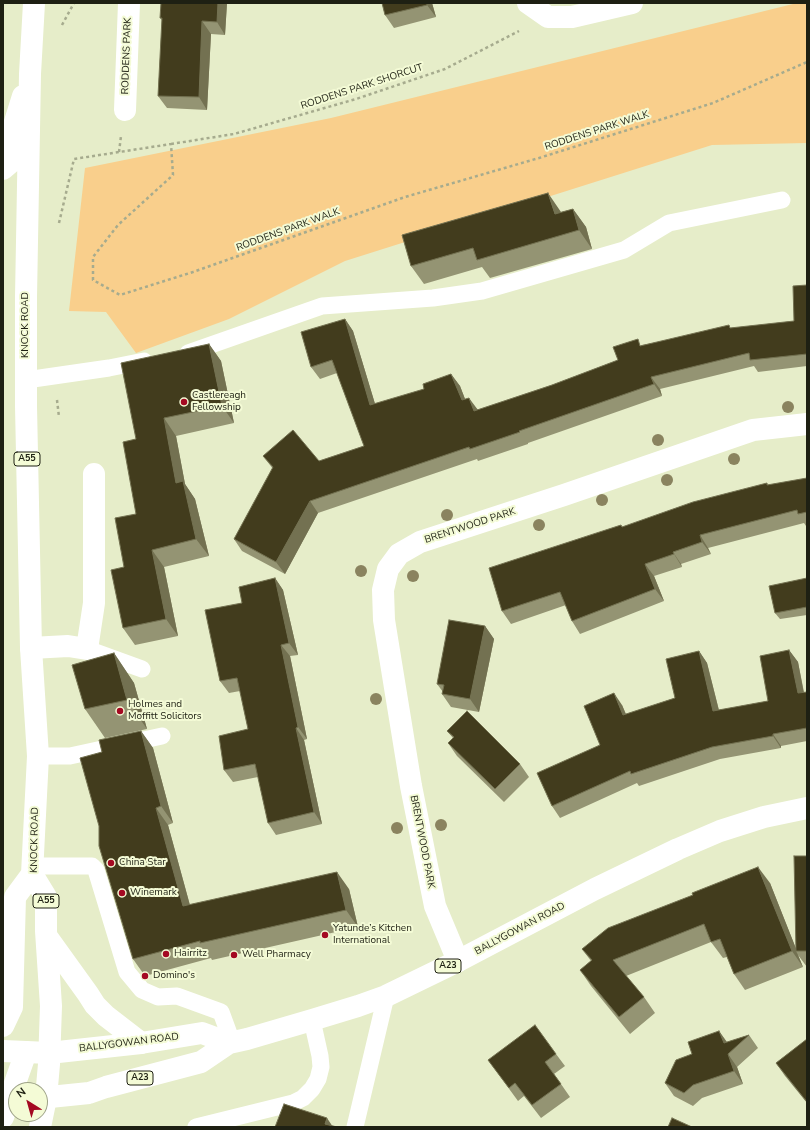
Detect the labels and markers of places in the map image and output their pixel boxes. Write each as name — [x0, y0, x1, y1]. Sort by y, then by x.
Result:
place label: Castlereagh Fellowship — [192, 390, 246, 414]
marker: Castlereagh Fellowship — [179, 397, 189, 407]
place label: Holmes and Moffitt Solicitors — [128, 699, 202, 722]
marker: Holmes and Moffitt Solicitors — [115, 706, 125, 716]
place label: China Star — [119, 857, 166, 869]
marker: China Star — [106, 858, 116, 868]
place label: Winemark — [130, 887, 177, 899]
marker: Winemark — [117, 888, 127, 898]
place label: Yatunde’s Kitchen International — [333, 923, 412, 946]
marker: Yatunde’s Kitchen International — [320, 930, 330, 940]
place label: Hairritz — [174, 948, 207, 960]
marker: Hairritz — [161, 949, 171, 959]
place label: Well Pharmacy — [242, 949, 311, 961]
marker: Well Pharmacy — [229, 950, 239, 960]
place label: Domino's — [153, 970, 195, 982]
marker: Domino's — [140, 971, 150, 981]

